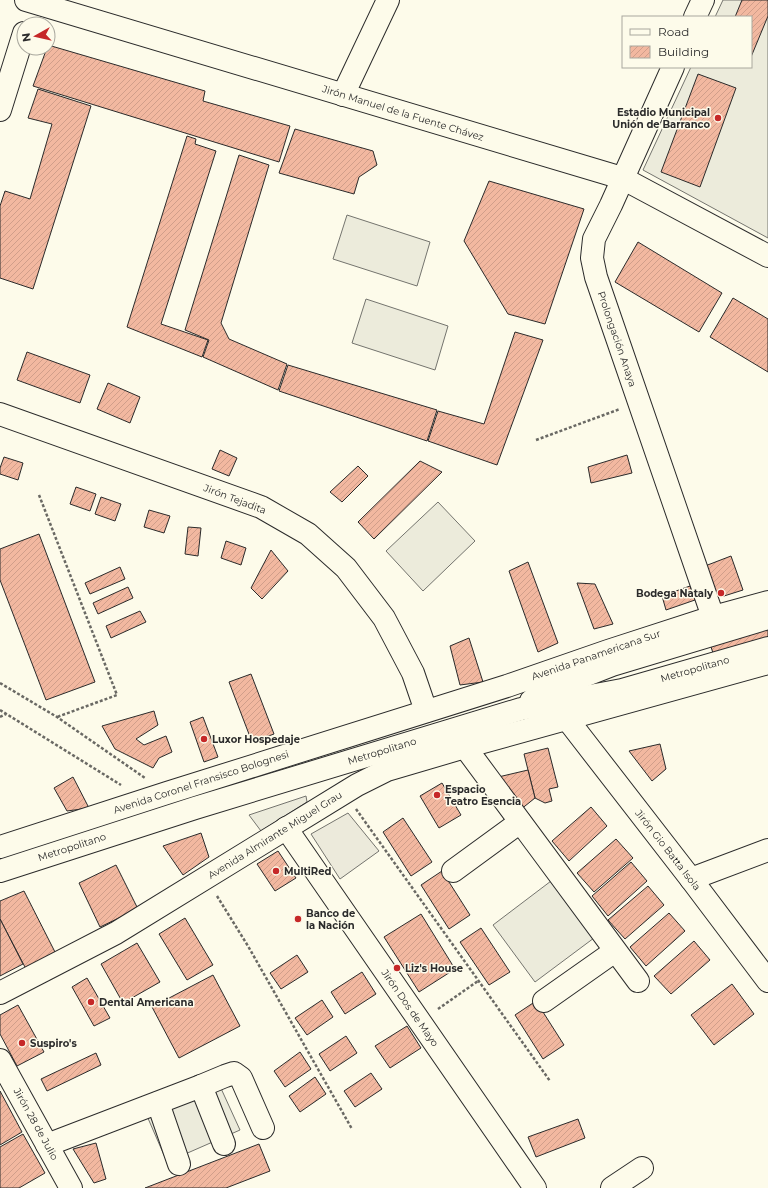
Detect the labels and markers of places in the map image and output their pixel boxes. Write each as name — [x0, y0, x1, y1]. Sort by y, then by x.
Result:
place label: Estadio Municipal Unión de Barranco — [612, 106, 710, 131]
marker: Estadio Municipal Unión de Barranco — [713, 113, 723, 123]
place label: Bodega Nataly — [636, 587, 714, 600]
marker: Bodega Nataly — [716, 588, 726, 598]
place label: Luxor Hospedaje — [212, 733, 300, 746]
marker: Luxor Hospedaje — [199, 734, 209, 744]
place label: Espacio Teatro Esencia — [445, 783, 521, 808]
marker: Espacio Teatro Esencia — [432, 790, 442, 800]
place label: MultiRed — [284, 865, 331, 878]
marker: MultiRed — [271, 866, 281, 876]
place label: Banco de la Nación — [306, 907, 355, 932]
marker: Banco de la Nación — [293, 914, 303, 924]
place label: Liz's House — [405, 962, 463, 975]
marker: Liz's House — [392, 963, 402, 973]
place label: Dental Americana — [99, 996, 194, 1009]
marker: Dental Americana — [86, 997, 96, 1007]
place label: Suspiro's — [30, 1037, 77, 1050]
marker: Suspiro's — [17, 1038, 27, 1048]

